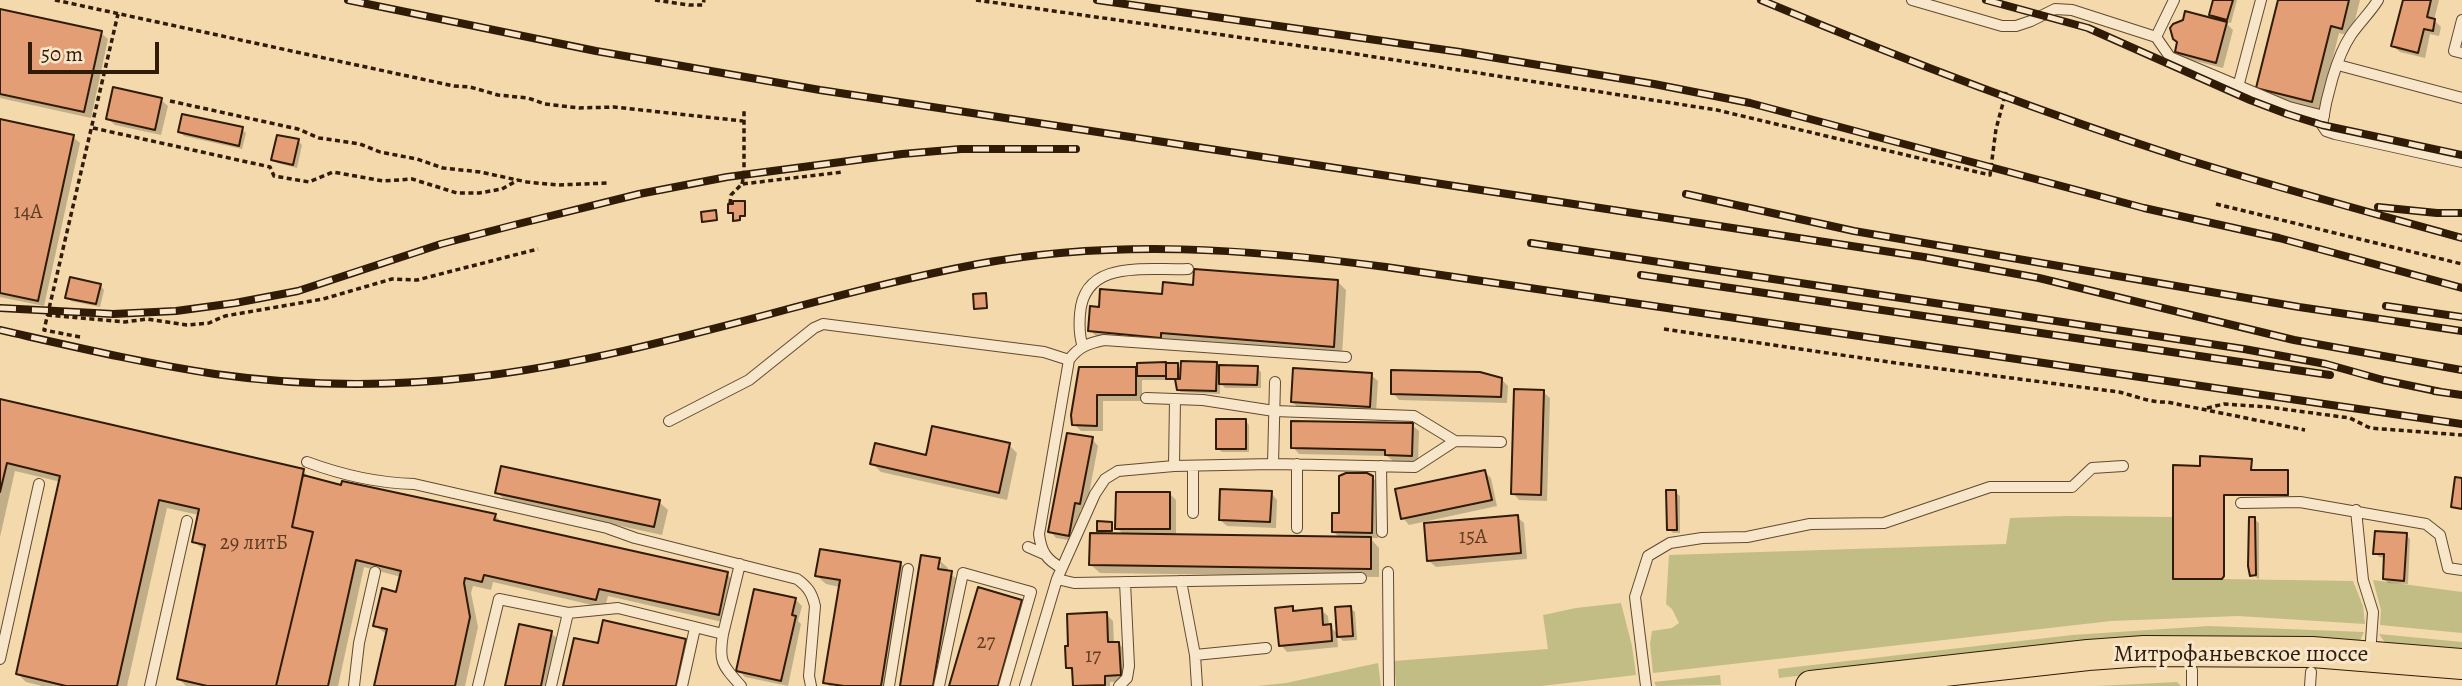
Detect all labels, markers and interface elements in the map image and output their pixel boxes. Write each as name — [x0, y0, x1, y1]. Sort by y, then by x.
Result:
scale bar — [32, 28, 163, 72]
text: 50 m — [41, 40, 83, 68]
house number: 14А — [14, 200, 42, 226]
house number: 15А — [1459, 525, 1487, 551]
house number: 29 литБ — [220, 531, 288, 557]
house number: 27 — [977, 630, 995, 656]
street label: Митрофаньевское шоссе — [2113, 641, 2369, 669]
house number: 17 — [1085, 644, 1101, 670]

